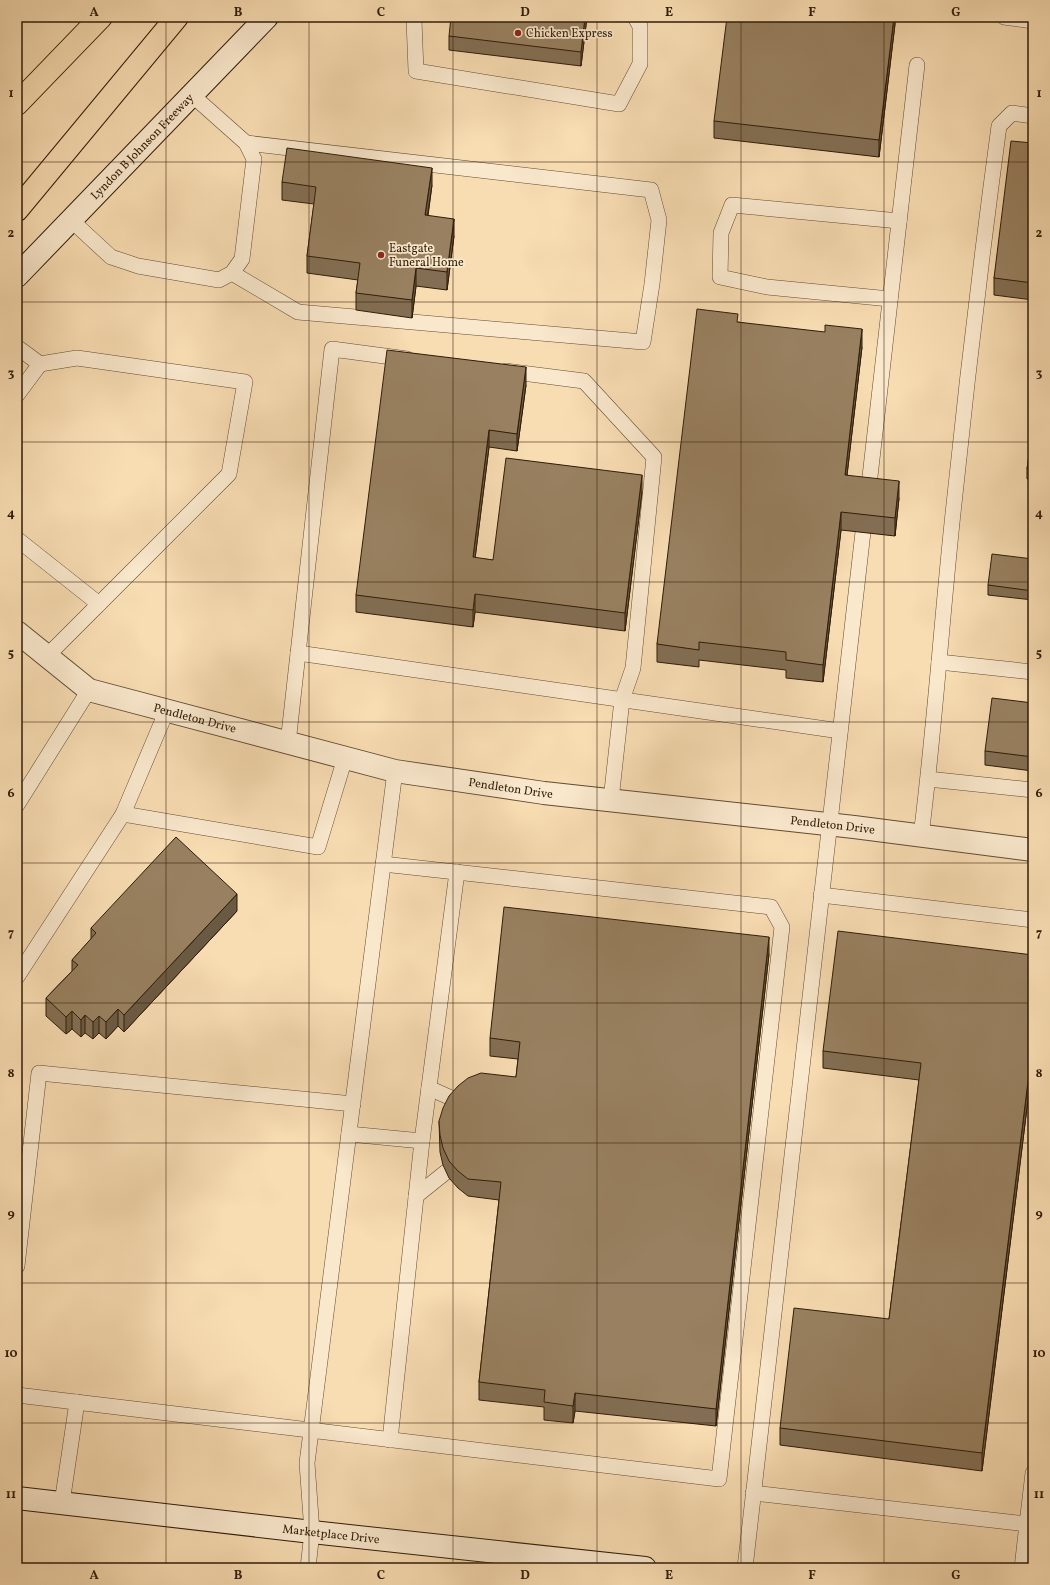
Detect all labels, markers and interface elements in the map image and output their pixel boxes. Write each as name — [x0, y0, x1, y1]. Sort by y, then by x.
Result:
text: A — [89, 4, 99, 22]
text: B — [234, 4, 243, 22]
text: C — [377, 4, 385, 22]
text: D — [520, 4, 530, 22]
text: E — [665, 4, 673, 22]
text: F — [808, 4, 816, 22]
text: G — [951, 4, 961, 22]
place label: Chicken Express — [526, 26, 613, 42]
marker: Chicken Express — [513, 28, 523, 38]
text: 1 — [8, 85, 14, 103]
text: 1 — [1036, 85, 1042, 103]
street label: Lyndon B Johnson Freeway — [88, 90, 198, 204]
text: 2 — [8, 225, 15, 243]
text: 2 — [1036, 225, 1043, 243]
place label: Eastgate Funeral Home — [389, 241, 464, 271]
marker: Eastgate Funeral Home — [376, 250, 386, 260]
text: 3 — [8, 365, 15, 383]
text: 3 — [1036, 365, 1043, 383]
text: 4 — [7, 505, 15, 523]
text: 4 — [1035, 505, 1043, 523]
text: 5 — [8, 645, 14, 663]
text: 5 — [1036, 645, 1042, 663]
street label: Pendleton Drive — [151, 700, 238, 738]
street label: Pendleton Drive — [467, 775, 554, 803]
text: 6 — [7, 785, 15, 803]
text: 6 — [1035, 785, 1043, 803]
street label: Pendleton Drive — [789, 813, 876, 839]
text: 7 — [8, 925, 14, 943]
text: 7 — [1036, 925, 1042, 943]
text: 8 — [7, 1065, 15, 1083]
text: 8 — [1035, 1065, 1043, 1083]
text: 9 — [7, 1205, 15, 1223]
text: 9 — [1035, 1205, 1043, 1223]
text: 10 — [4, 1345, 18, 1363]
text: 10 — [1032, 1345, 1046, 1363]
text: 11 — [6, 1486, 16, 1504]
text: 11 — [1034, 1486, 1044, 1504]
street label: Marketplace Drive — [281, 1522, 381, 1548]
text: A — [89, 1567, 99, 1585]
text: B — [234, 1567, 243, 1585]
text: C — [377, 1567, 385, 1585]
text: D — [520, 1567, 530, 1585]
text: E — [665, 1567, 673, 1585]
text: F — [808, 1567, 816, 1585]
text: G — [951, 1567, 961, 1585]

